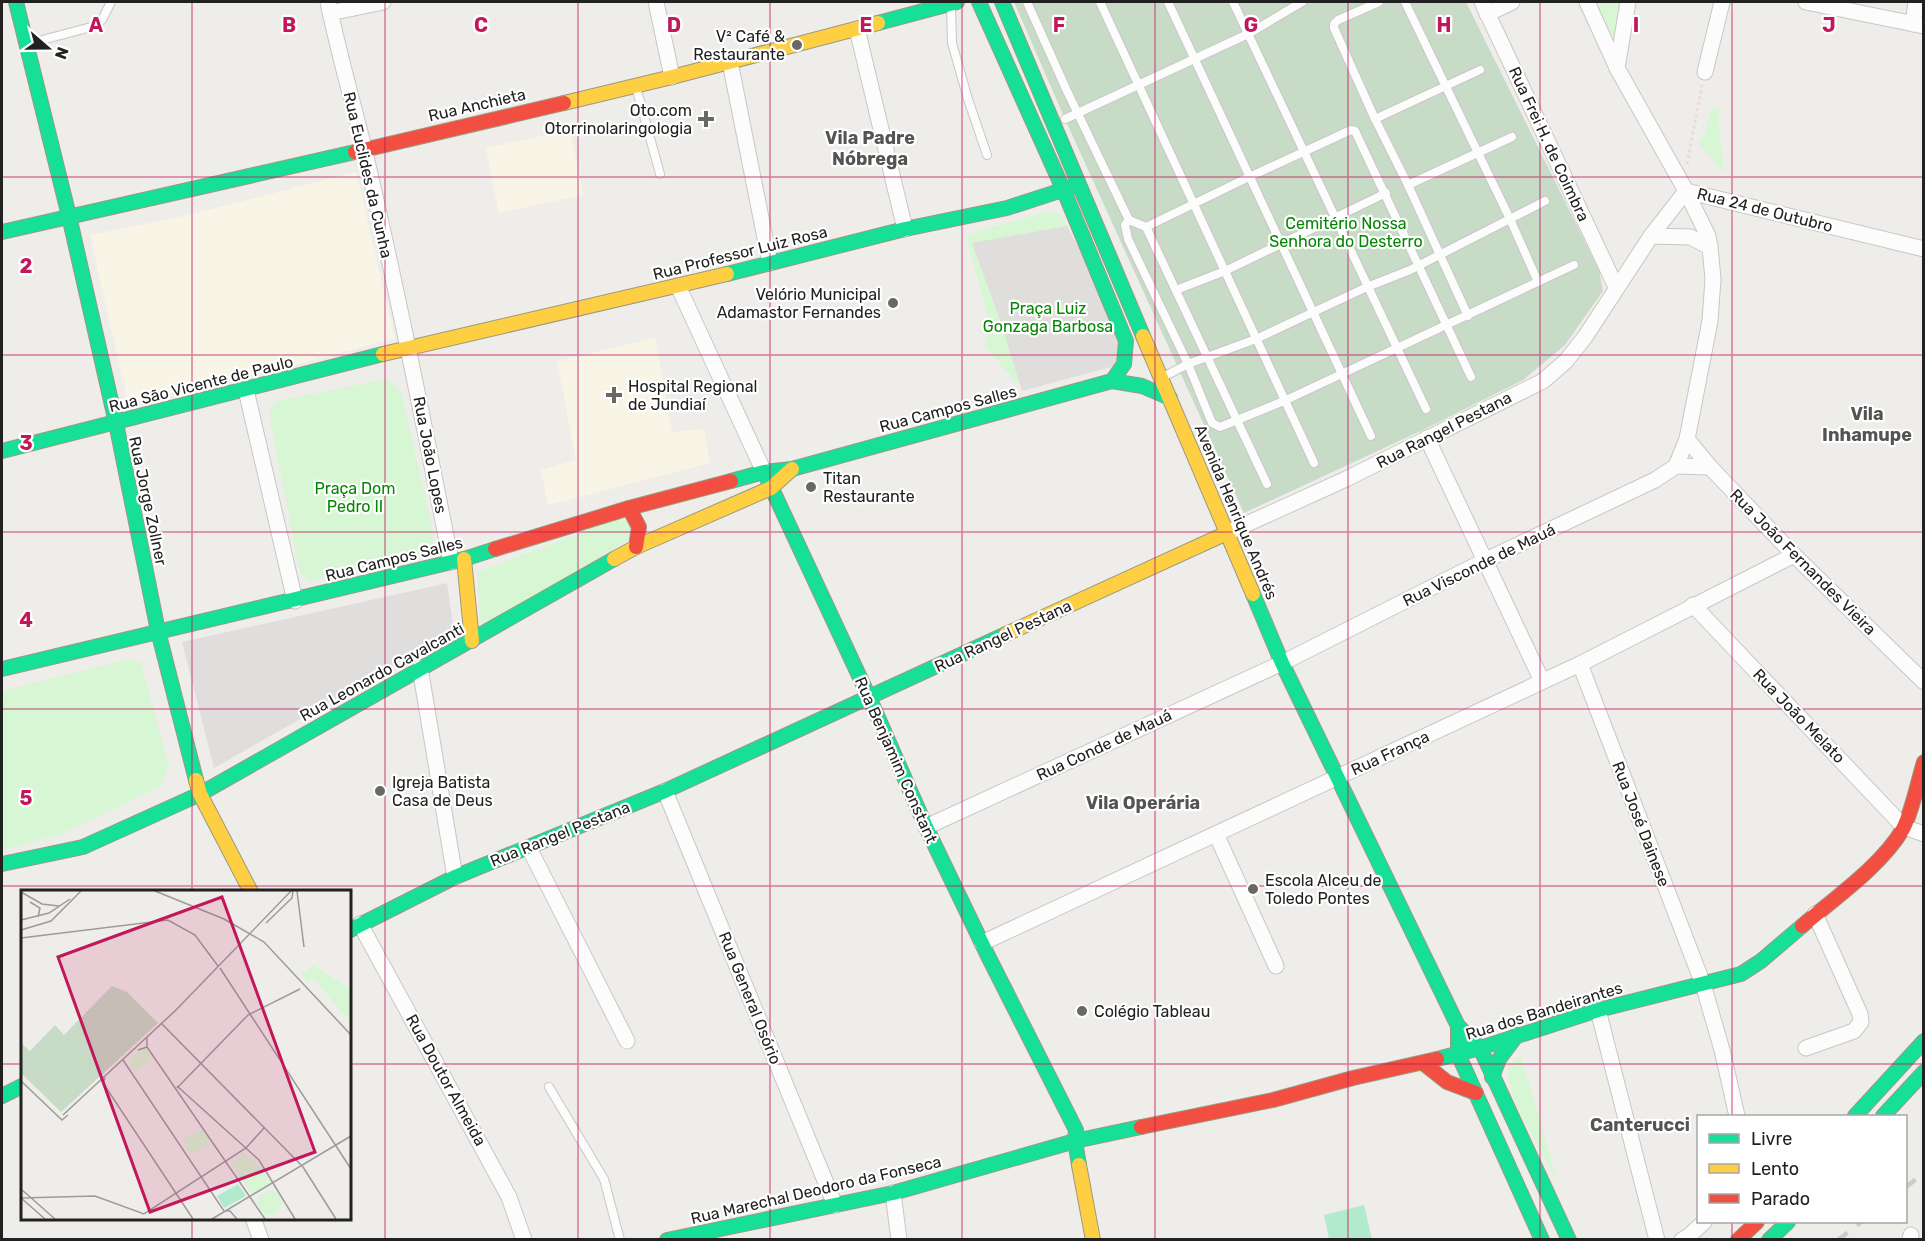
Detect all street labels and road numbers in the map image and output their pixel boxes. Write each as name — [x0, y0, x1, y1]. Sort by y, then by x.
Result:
street label: Rua Frei H. de Coimbra — [1505, 64, 1593, 224]
street label: Rua Anchieta — [426, 85, 528, 125]
street label: Rua Euclides da Cunha — [340, 90, 396, 260]
street label: Rua 24 de Outubro — [1695, 184, 1835, 236]
street label: Rua Professor Luiz Rosa — [651, 222, 829, 284]
street label: Rua São Vicente de Paulo — [107, 352, 295, 416]
street label: Rua Campos Salles — [877, 382, 1019, 436]
street label: Rua Rangel Pestana — [1373, 388, 1515, 472]
street label: Rua João Lopes — [409, 395, 451, 515]
street label: Avenida Henrique Andrés — [1190, 422, 1282, 602]
street label: Rua Jorge Zollner — [125, 435, 171, 567]
street label: Rua João Fernandes Vieira — [1726, 485, 1880, 639]
street label: Rua Visconde de Mauá — [1400, 520, 1558, 610]
street label: Rua Campos Salles — [323, 533, 465, 585]
street label: Rua Rangel Pestana — [931, 596, 1075, 676]
street label: Rua Leonardo Cavalcanti — [297, 619, 467, 725]
street label: Rua João Melato — [1749, 665, 1849, 767]
street label: Rua Benjamim Constant — [851, 674, 941, 846]
street label: Rua Conde de Mauá — [1033, 705, 1175, 785]
street label: Rua França — [1348, 727, 1432, 779]
street label: Rua José Dainese — [1608, 759, 1674, 889]
street label: Rua Rangel Pestana — [487, 797, 633, 871]
street label: Rua General Osório — [715, 929, 785, 1067]
street label: Rua dos Bandeirantes — [1463, 978, 1625, 1044]
street label: Rua Doutor Almeida — [402, 1011, 490, 1149]
street label: Rua Marechal Deodoro da Fonseca — [689, 1152, 943, 1228]

